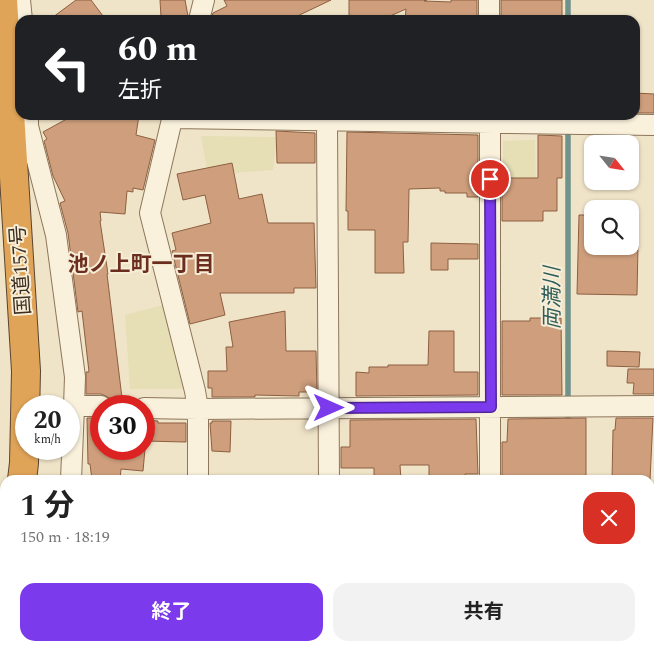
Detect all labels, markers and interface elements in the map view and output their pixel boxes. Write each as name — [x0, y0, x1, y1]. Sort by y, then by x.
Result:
text: 60 m — [118, 23, 198, 76]
icon: left — [35, 35, 100, 100]
text: 左折 — [118, 74, 162, 107]
north arrow — [584, 135, 639, 190]
map controls — [584, 135, 639, 255]
pin — [469, 158, 511, 200]
icon: arrive — [476, 165, 504, 193]
button: search — [584, 200, 639, 255]
street label: 国道157号 — [3, 224, 39, 316]
district label: 池ノ上町一丁目 — [68, 249, 215, 281]
water label: 両満川 — [537, 265, 569, 330]
position arrow — [302, 381, 354, 433]
speed limit sign: 30 — [90, 395, 155, 460]
text: 20 — [33, 402, 62, 440]
text: km/h — [34, 430, 61, 449]
text: 1 分 — [20, 483, 74, 529]
button: close — [583, 492, 635, 544]
text: 150 m · 18:19 — [20, 525, 110, 549]
button: 終了 — [20, 583, 323, 641]
button: 共有 — [333, 583, 635, 641]

